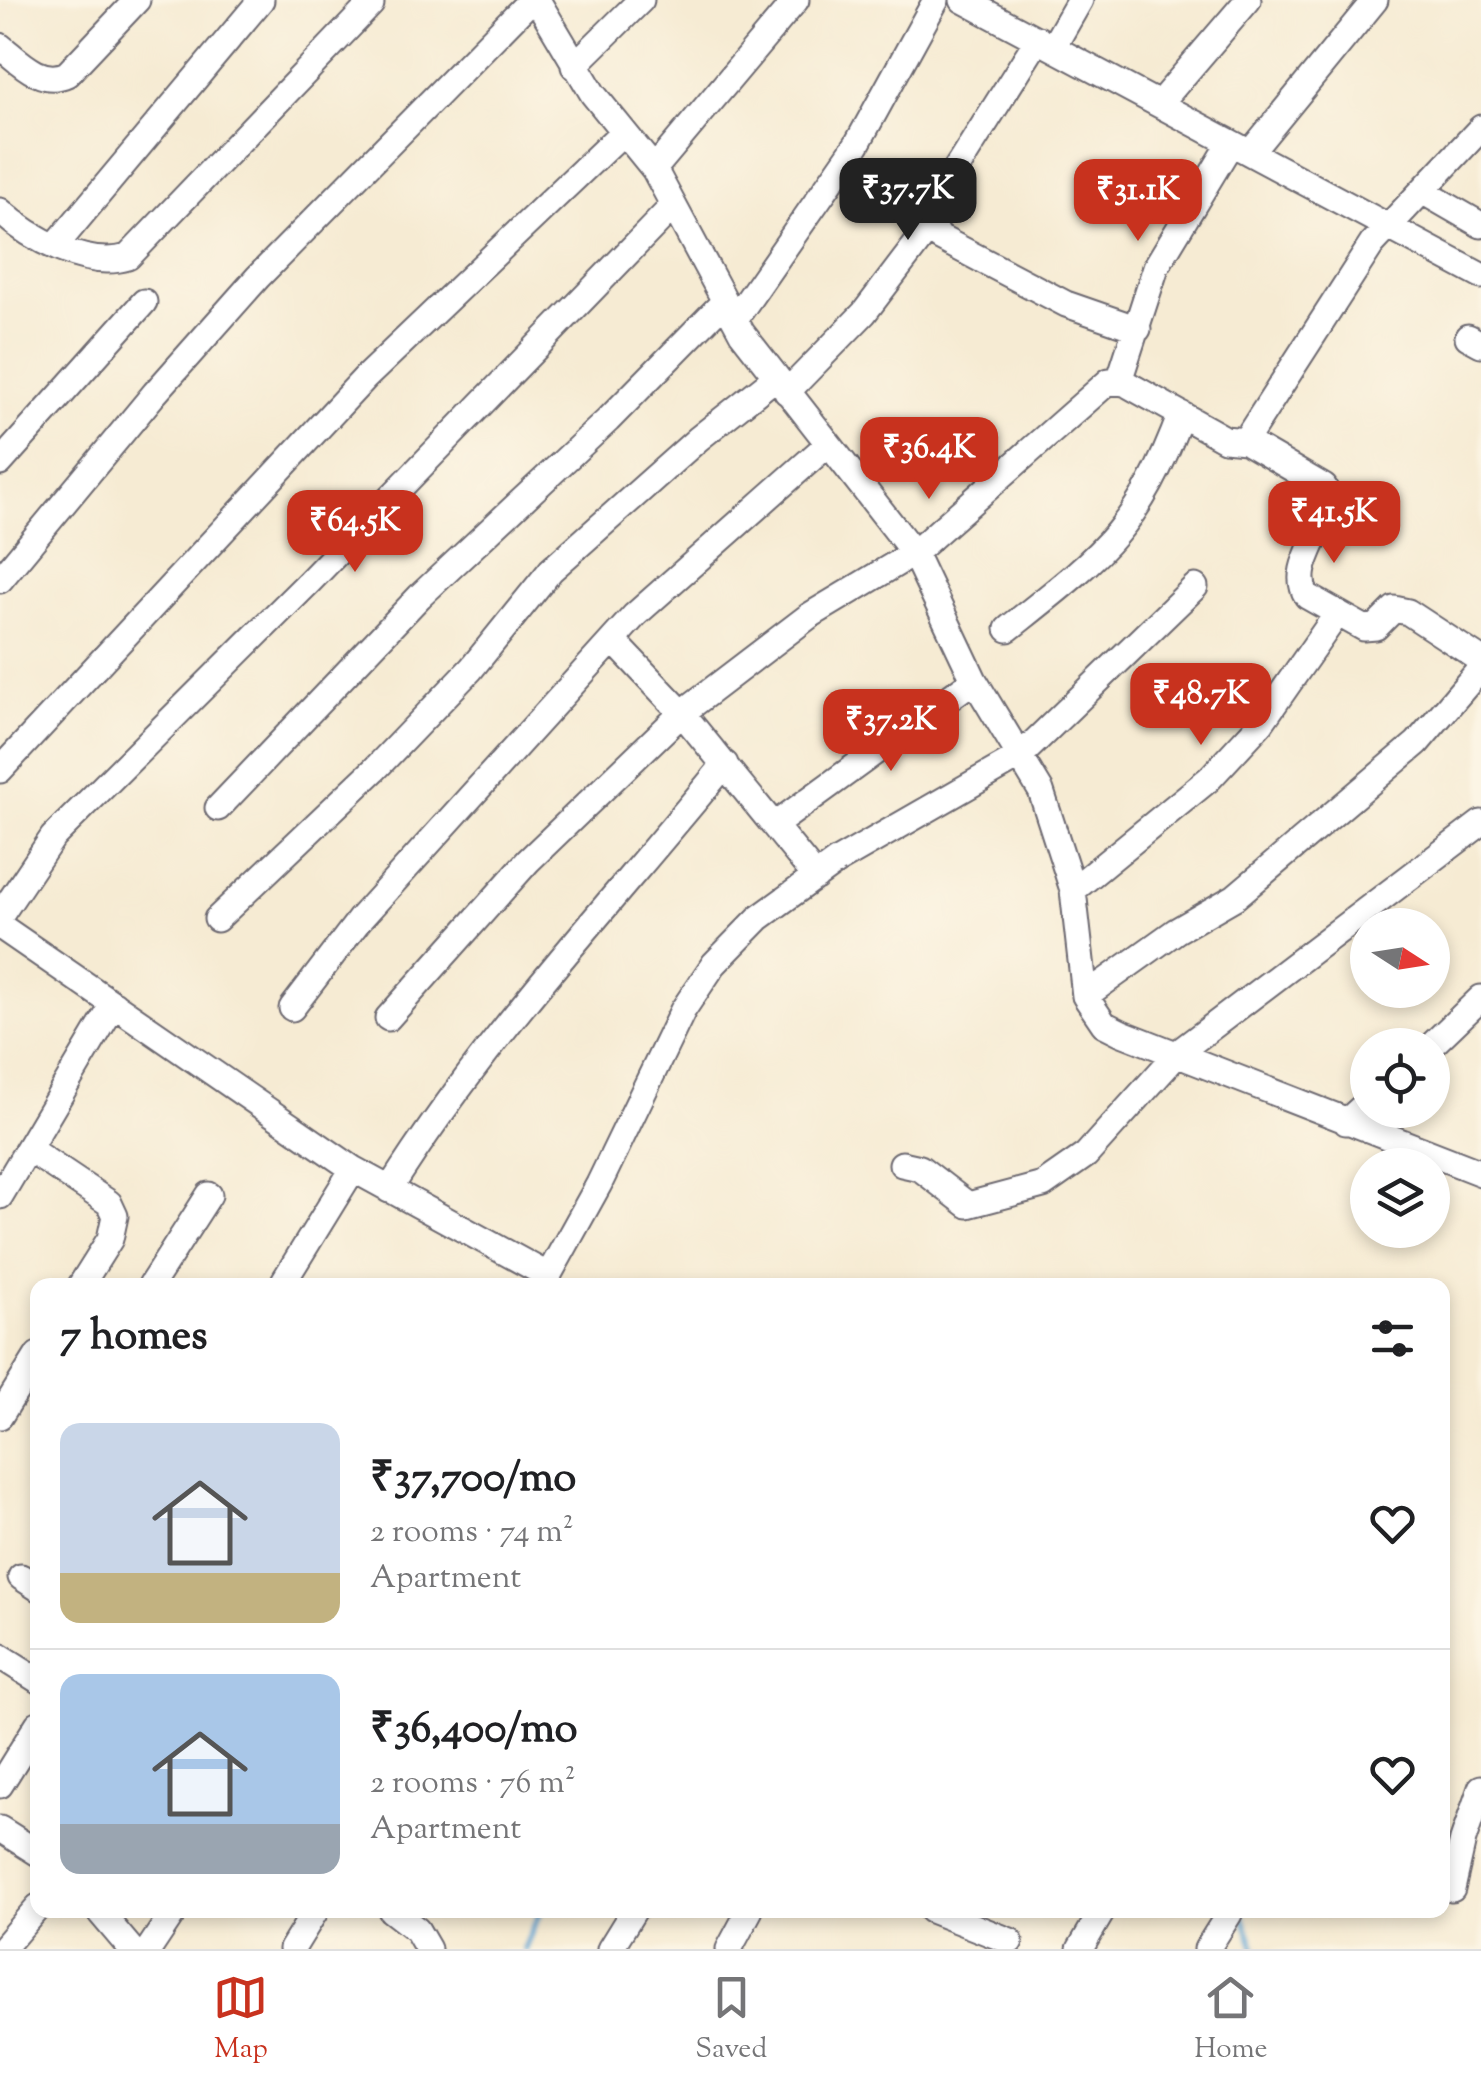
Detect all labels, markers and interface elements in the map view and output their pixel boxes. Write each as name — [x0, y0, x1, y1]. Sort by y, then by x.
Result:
pin: ₹37.7K — [827, 158, 989, 243]
pin: ₹31.1K — [1057, 159, 1219, 244]
text: ₹37.7K — [861, 167, 955, 213]
text: ₹31.1K — [1096, 168, 1180, 214]
pin: ₹36.4K — [848, 417, 1010, 502]
text: ₹36.4K — [882, 426, 976, 472]
pin: ₹41.5K — [1253, 481, 1415, 566]
pin: ₹64.5K — [274, 490, 436, 575]
text: ₹41.5K — [1290, 490, 1378, 536]
text: ₹64.5K — [309, 499, 401, 545]
pin: ₹48.7K — [1120, 663, 1282, 748]
text: ₹48.7K — [1152, 672, 1250, 718]
pin: ₹37.2K — [810, 689, 972, 774]
text: ₹37.2K — [845, 698, 937, 744]
north arrow — [1350, 908, 1450, 1008]
map controls — [1350, 908, 1450, 1248]
button: locate — [1350, 1028, 1450, 1128]
button: layers — [1350, 1148, 1450, 1248]
text: 7 homes — [60, 1308, 208, 1368]
icon: filters — [1365, 1311, 1420, 1366]
text: ₹37,700/mo — [370, 1450, 576, 1510]
icon: home — [140, 1463, 260, 1583]
icon: heart — [1365, 1496, 1420, 1551]
text: 2 rooms · 74 m² — [370, 1510, 574, 1556]
text: Apartment — [370, 1556, 521, 1602]
text: ₹36,400/mo — [370, 1701, 577, 1761]
icon: home — [140, 1714, 260, 1834]
icon: heart — [1365, 1747, 1420, 1802]
text: 2 rooms · 76 m² — [370, 1761, 576, 1807]
text: Apartment — [370, 1807, 521, 1853]
tab: Map — [213, 1970, 268, 2070]
tab: Saved — [695, 1970, 767, 2070]
tab: Home — [1194, 1970, 1268, 2070]

